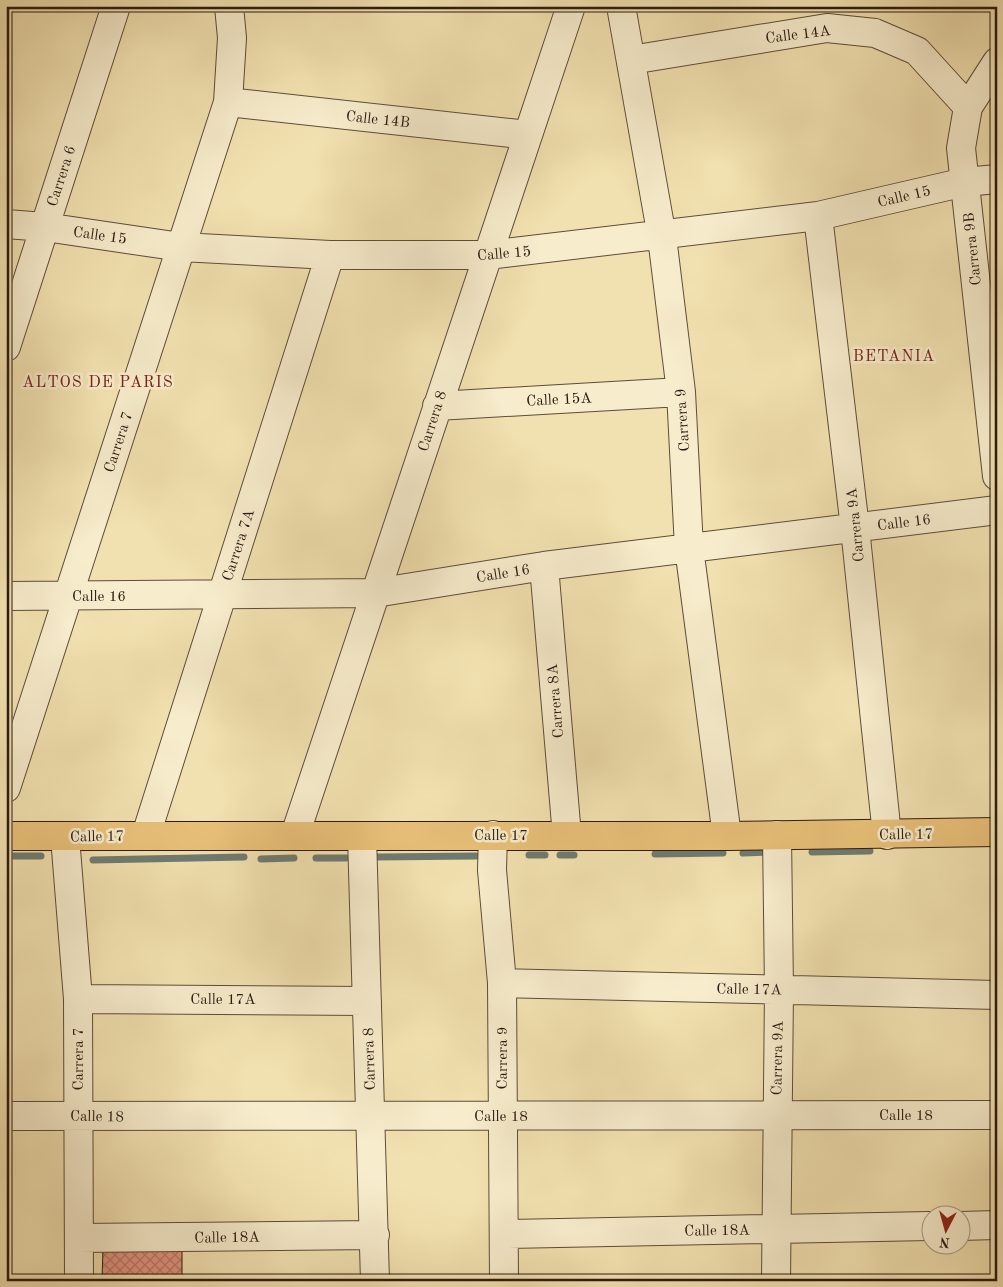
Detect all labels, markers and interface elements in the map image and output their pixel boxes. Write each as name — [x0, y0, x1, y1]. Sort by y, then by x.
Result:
street label: Calle 14A — [765, 24, 832, 47]
street label: Calle 14B — [345, 110, 411, 131]
street label: Carrera 6 — [46, 144, 79, 209]
street label: Calle 15 — [876, 184, 932, 211]
street label: Carrera 9B — [962, 212, 985, 286]
street label: Calle 15 — [72, 225, 128, 248]
street label: Calle 15 — [477, 245, 532, 264]
district label: BETANIA — [853, 349, 935, 365]
district label: ALTOS DE PARIS — [22, 375, 174, 391]
street label: Carrera 9 — [674, 388, 693, 452]
street label: Carrera 8 — [417, 389, 450, 454]
street label: Calle 15A — [526, 391, 593, 410]
street label: Carrera 7 — [103, 410, 136, 475]
street label: Carrera 9A — [845, 486, 868, 563]
street label: Carrera 7A — [221, 507, 258, 583]
street label: Calle 16 — [876, 513, 932, 534]
street label: Calle 16 — [475, 563, 531, 586]
street label: Calle 16 — [72, 590, 126, 605]
street label: Carrera 8A — [546, 663, 567, 739]
street label: Calle 17 — [879, 828, 933, 843]
street label: Calle 17 — [474, 829, 528, 844]
street label: Calle 17 — [70, 830, 124, 845]
street label: Calle 17A — [716, 982, 782, 999]
street label: Calle 17A — [190, 993, 256, 1008]
street label: Carrera 9A — [770, 1020, 787, 1095]
street label: Carrera 9 — [496, 1026, 511, 1090]
street label: Carrera 7 — [72, 1027, 87, 1091]
street label: Carrera 8 — [362, 1027, 379, 1091]
street label: Calle 18 — [879, 1109, 933, 1124]
street label: Calle 18 — [70, 1110, 124, 1125]
street label: Calle 18 — [474, 1110, 528, 1125]
north arrow — [920, 1204, 970, 1254]
street label: Calle 18A — [684, 1223, 750, 1240]
street label: Calle 18A — [194, 1230, 260, 1247]
text: N — [938, 1234, 951, 1249]

